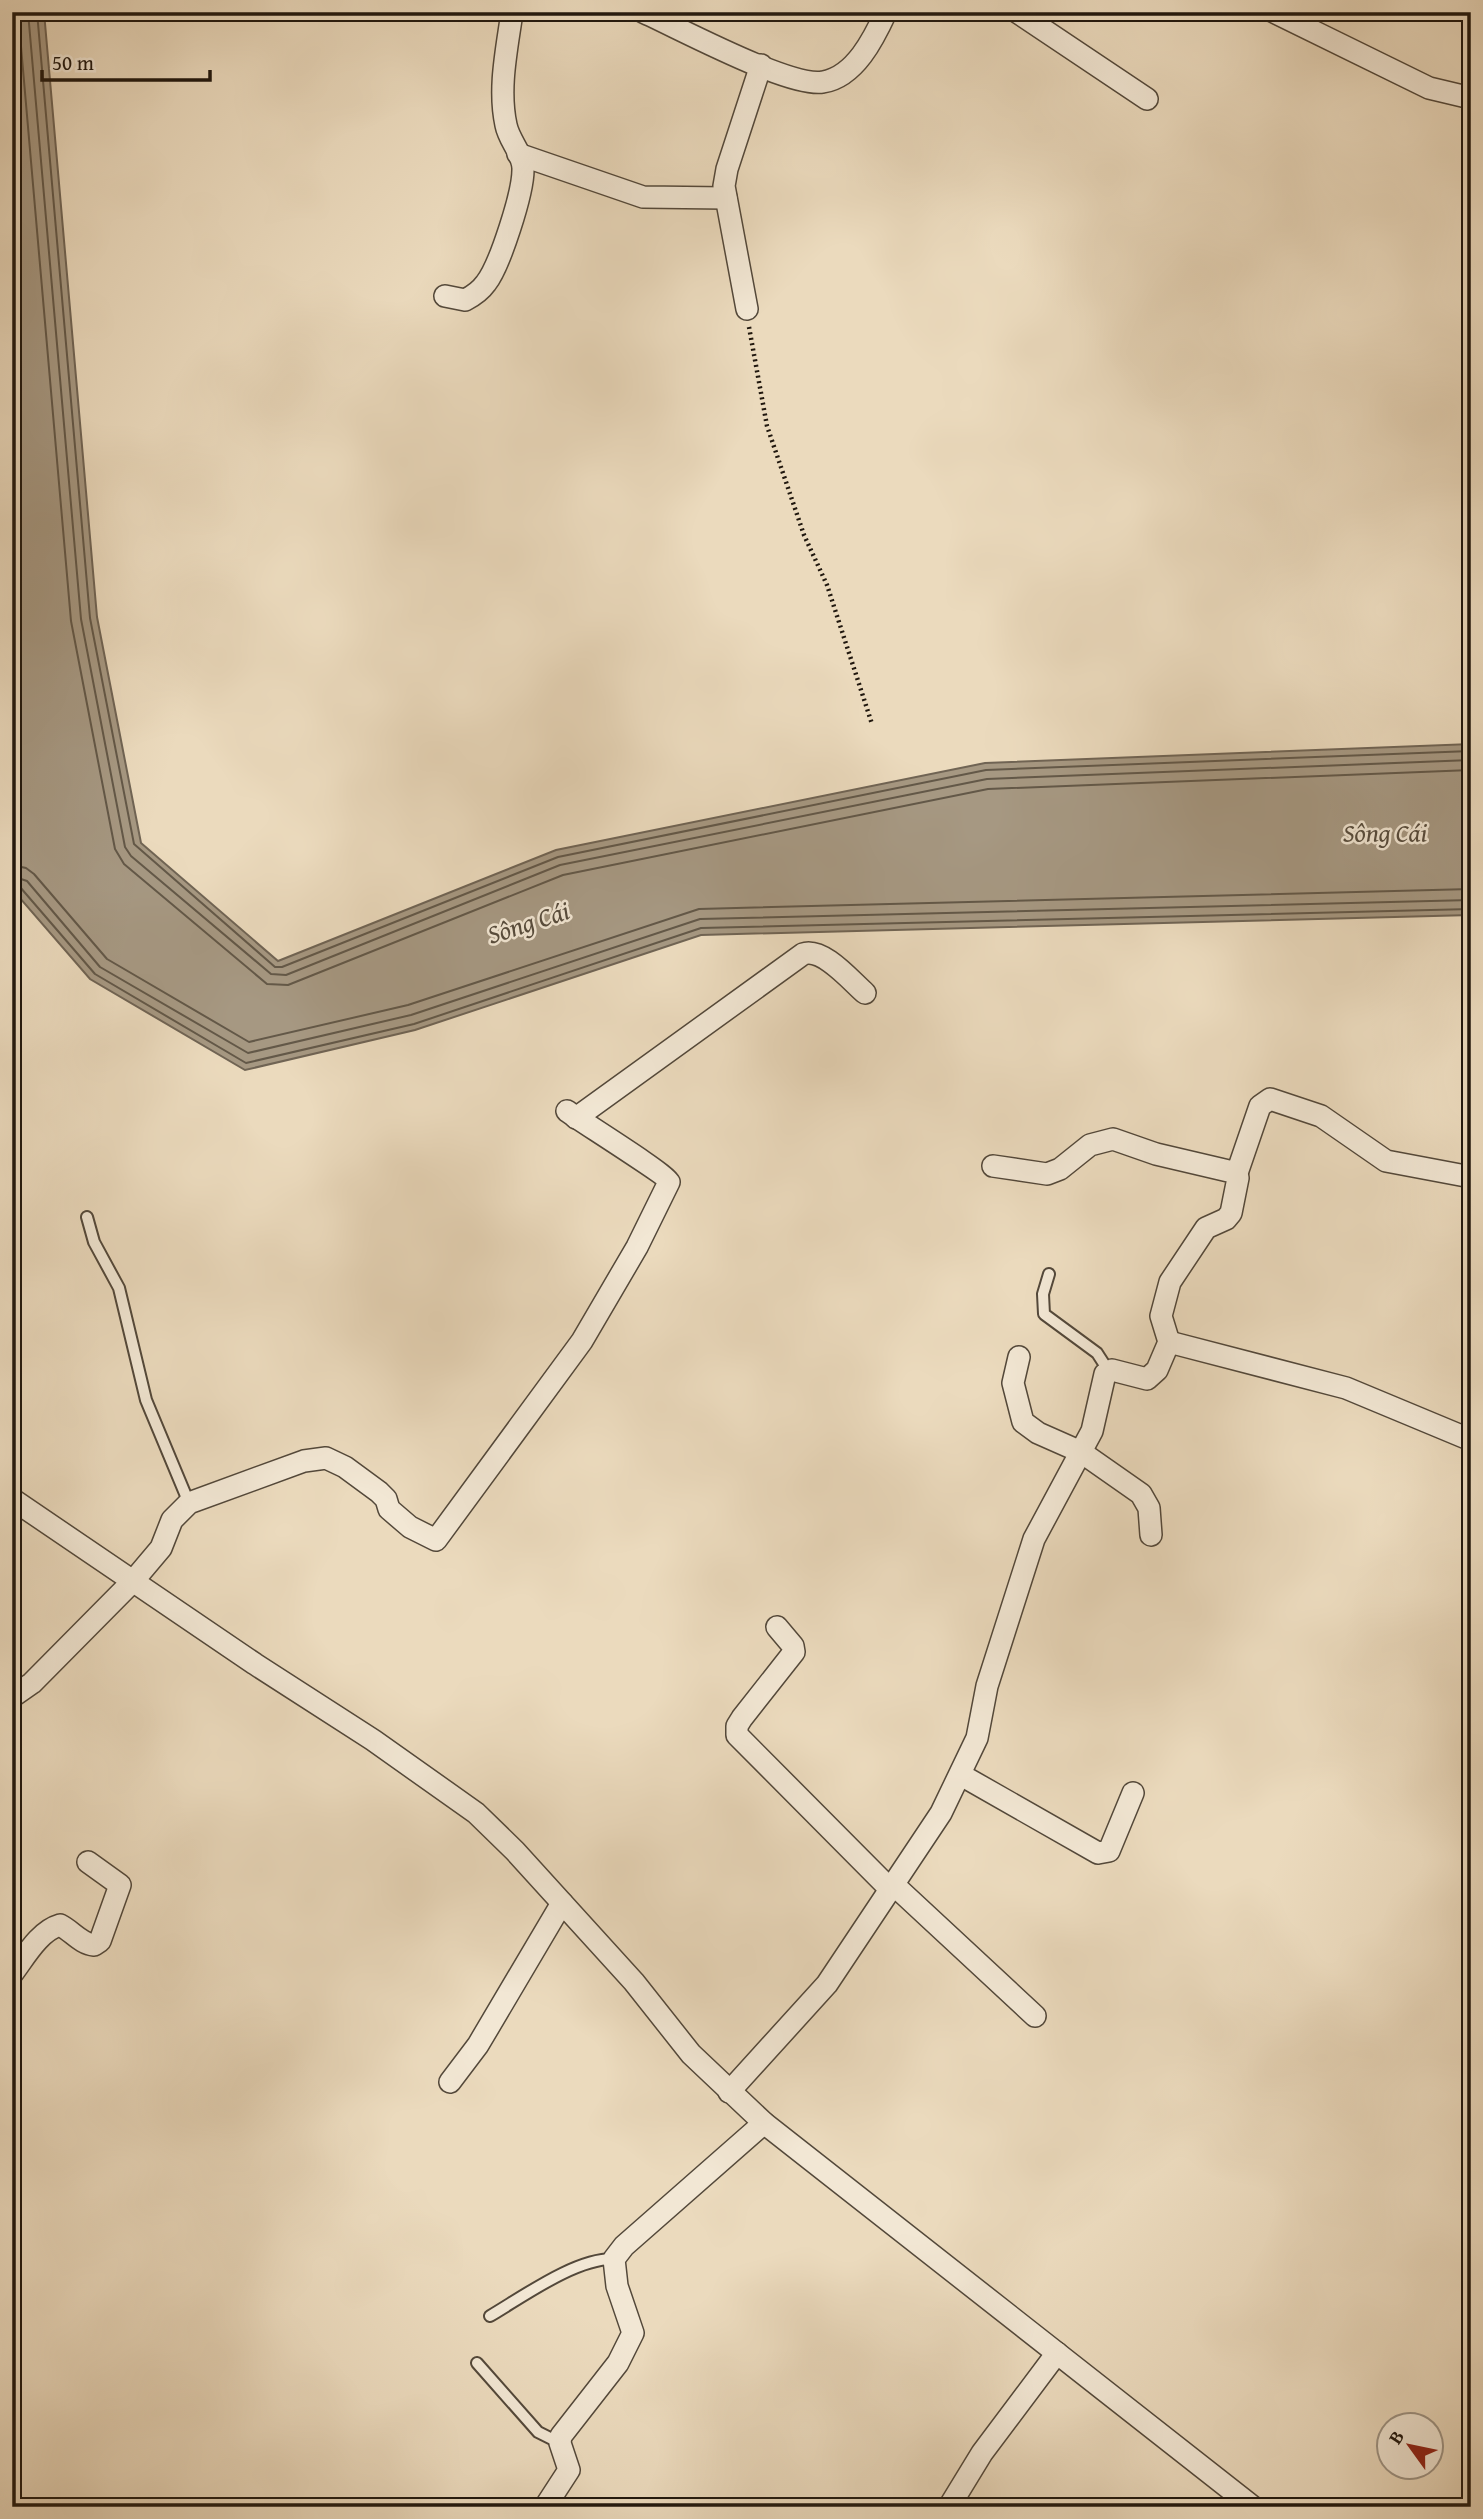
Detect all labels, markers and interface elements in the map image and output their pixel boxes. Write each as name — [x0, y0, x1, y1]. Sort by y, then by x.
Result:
scale bar — [42, 38, 210, 82]
text: 50 m — [52, 47, 94, 78]
water label: Sông Cái — [1343, 813, 1428, 852]
water label: Sông Cái — [482, 890, 575, 954]
north arrow — [1374, 2410, 1444, 2480]
text: B — [1381, 2424, 1411, 2449]

